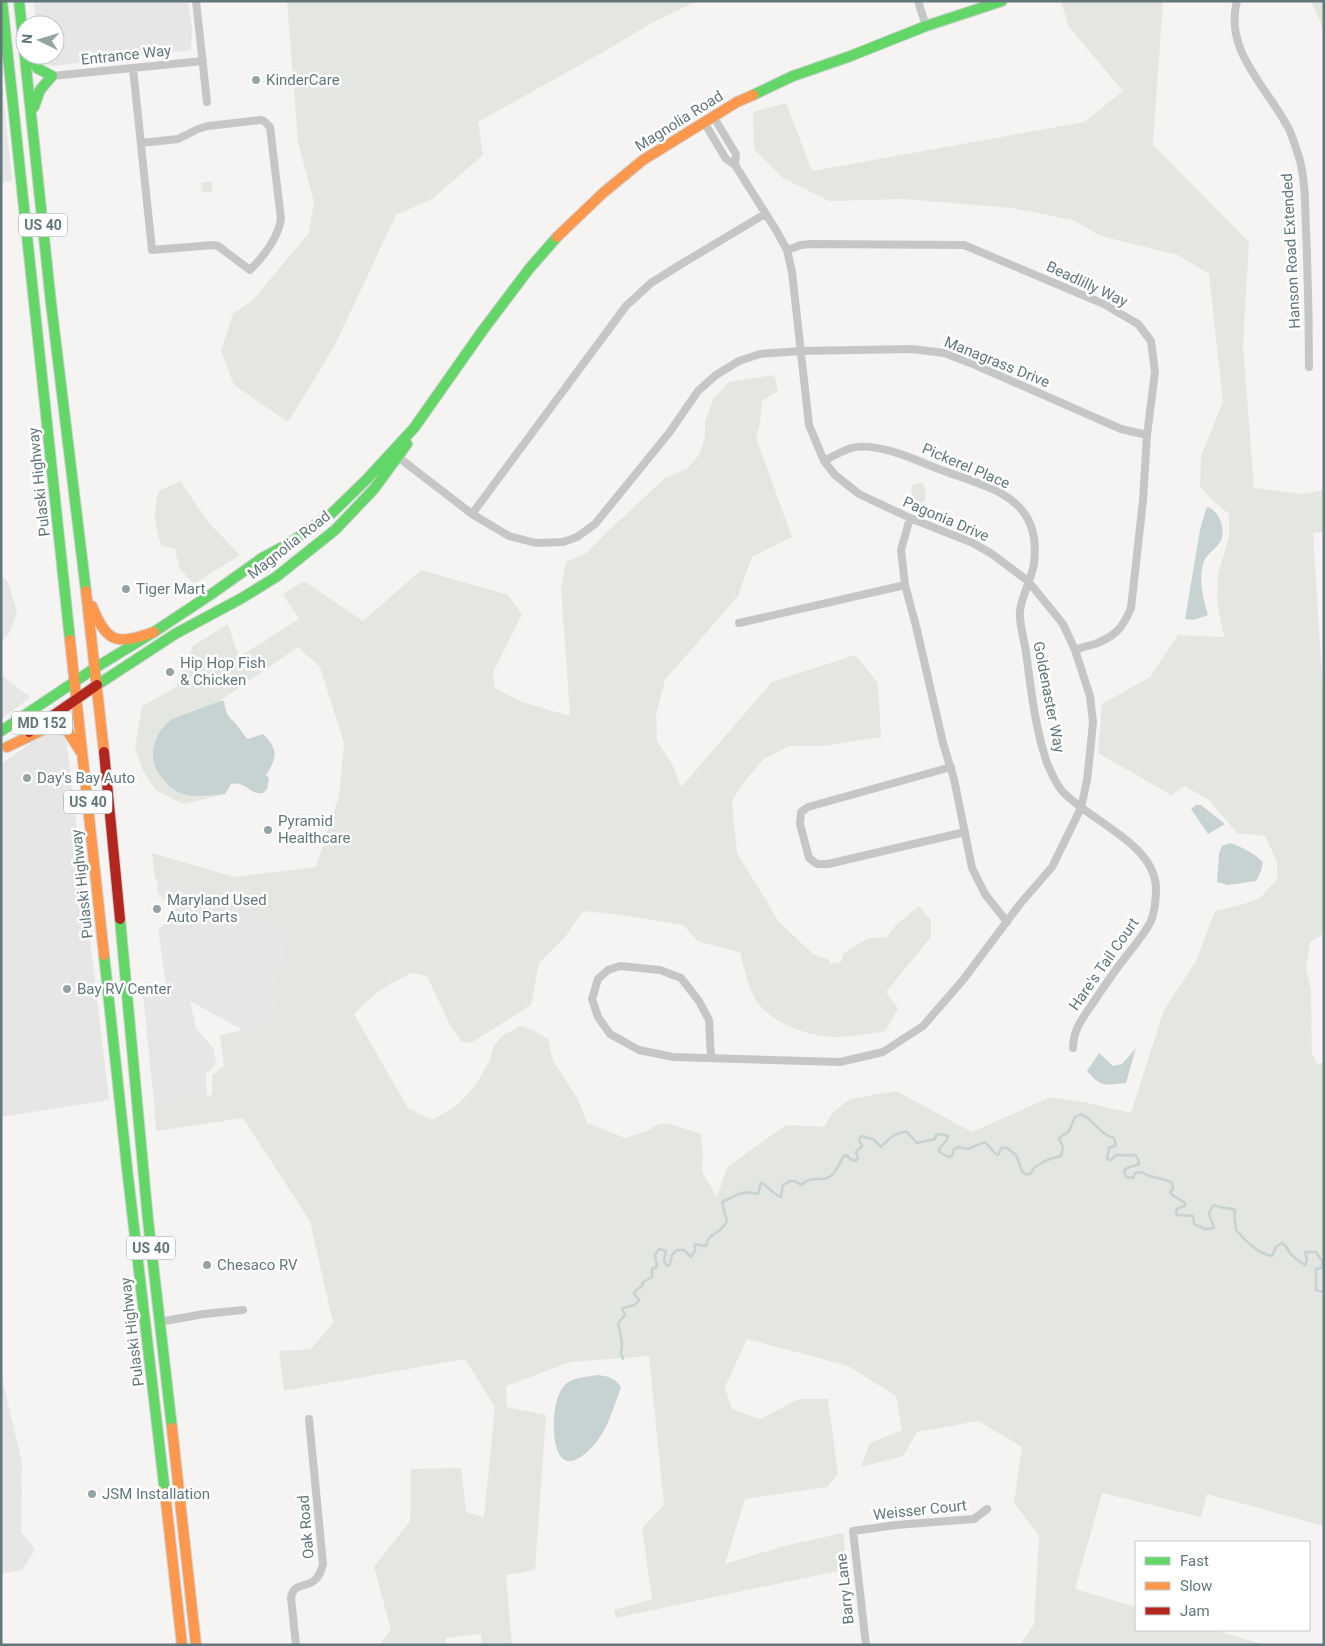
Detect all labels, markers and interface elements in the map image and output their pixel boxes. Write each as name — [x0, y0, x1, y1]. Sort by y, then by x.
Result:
north arrow — [15, 15, 65, 65]
text: N — [19, 33, 35, 44]
street label: Entrance Way — [80, 41, 172, 69]
place label: KinderCare — [266, 71, 340, 89]
marker: KinderCare — [250, 74, 262, 86]
street label: Magnolia Road — [632, 87, 726, 155]
street label: Hanson Road Extended — [1278, 173, 1304, 329]
road number: US 40 — [19, 214, 67, 236]
street label: Beadlilly Way — [1044, 257, 1130, 311]
street label: Managrass Drive — [942, 333, 1052, 391]
street label: Pulaski Highway — [24, 427, 54, 537]
street label: Pickerel Place — [919, 439, 1013, 493]
street label: Pagonia Drive — [900, 493, 992, 545]
street label: Magnolia Road — [244, 507, 334, 583]
place label: Tiger Mart — [136, 580, 205, 598]
marker: Tiger Mart — [120, 583, 132, 595]
street label: Goldenaster Way — [1029, 640, 1069, 754]
place label: Hip Hop Fish & Chicken — [180, 654, 266, 689]
marker: Hip Hop Fish & Chicken — [164, 666, 176, 678]
road number: MD 152 — [12, 711, 72, 734]
place label: Day's Bay Auto — [37, 769, 135, 787]
marker: Day's Bay Auto — [21, 772, 33, 784]
road number: US 40 — [64, 790, 112, 814]
place label: Pyramid Healthcare — [278, 812, 351, 847]
marker: Pyramid Healthcare — [262, 824, 274, 836]
street label: Pulaski Highway — [67, 829, 97, 939]
place label: Maryland Used Auto Parts — [167, 891, 267, 926]
marker: Maryland Used Auto Parts — [151, 903, 163, 915]
street label: Hare's Tail Court — [1065, 914, 1143, 1014]
place label: Bay RV Center — [77, 980, 172, 998]
marker: Bay RV Center — [61, 983, 73, 995]
road number: US 40 — [127, 1236, 175, 1260]
place label: Chesaco RV — [217, 1256, 298, 1274]
marker: Chesaco RV — [201, 1259, 213, 1271]
street label: Pulaski Highway — [116, 1276, 148, 1388]
place label: JSM Installation — [102, 1485, 210, 1503]
marker: JSM Installation — [86, 1488, 98, 1500]
street label: Oak Road — [294, 1494, 318, 1560]
street label: Weisser Court — [872, 1496, 968, 1524]
legend — [1135, 1541, 1310, 1631]
text: Fast — [1180, 1552, 1209, 1570]
street label: Barry Lane — [832, 1553, 858, 1625]
text: Slow — [1180, 1577, 1212, 1595]
text: Jam — [1180, 1602, 1210, 1620]

